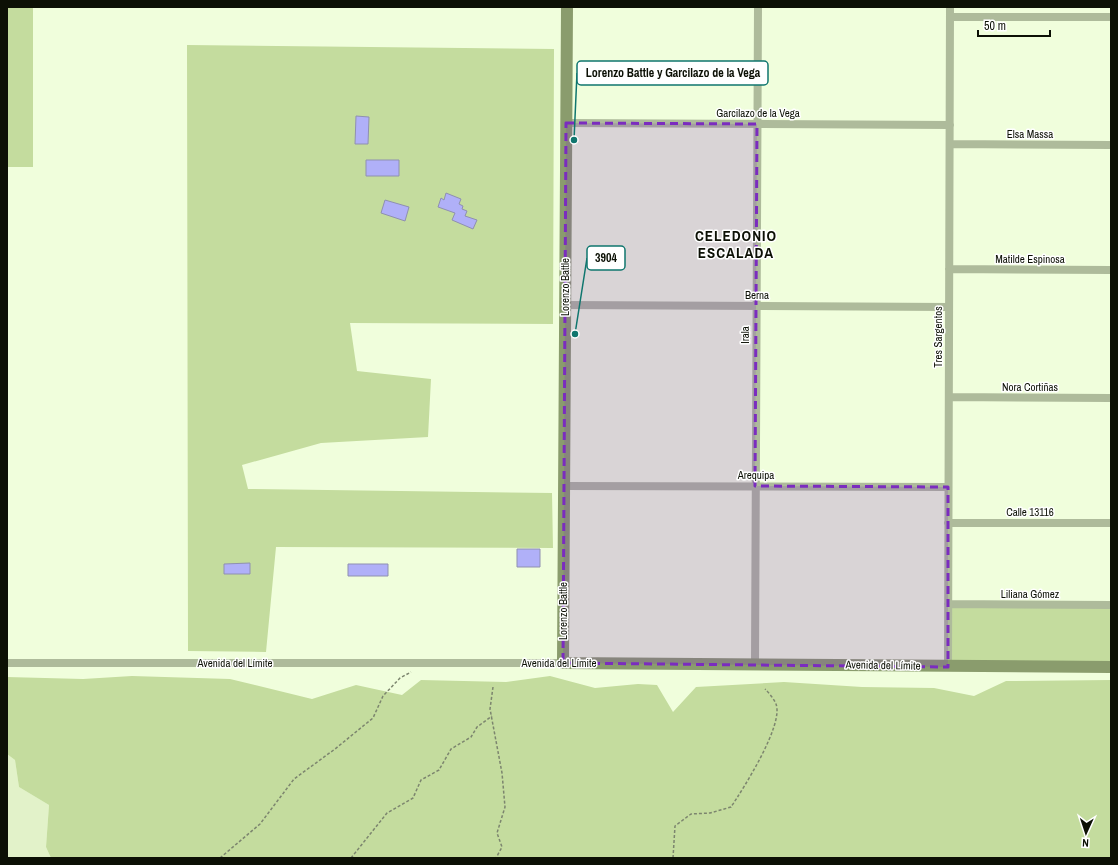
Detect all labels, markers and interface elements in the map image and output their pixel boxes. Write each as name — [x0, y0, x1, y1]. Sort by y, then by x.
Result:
scale bar — [978, 12, 1050, 38]
text: 50 m — [984, 18, 1006, 34]
callout: Lorenzo Battle y Garcilazo de la Vega — [577, 61, 768, 85]
text: Lorenzo Battle y Garcilazo de la Vega — [586, 65, 761, 81]
street label: Garcilazo de la Vega — [716, 106, 800, 120]
street label: Elsa Massa — [1007, 127, 1053, 141]
district label: CELEDONIO ESCALADA — [695, 225, 777, 263]
callout: 3904 — [587, 246, 625, 270]
text: 3904 — [595, 250, 617, 266]
street label: Matilde Espinosa — [995, 252, 1065, 266]
street label: Lorenzo Battle — [558, 258, 572, 316]
street label: Berna — [745, 288, 769, 302]
street label: Tres Sargentos — [931, 306, 945, 368]
street label: Irala — [738, 326, 752, 344]
street label: Nora Cortiñas — [1002, 380, 1059, 394]
street label: Arequipa — [737, 468, 774, 482]
street label: Calle 13116 — [1006, 505, 1054, 519]
street label: Lorenzo Battle — [556, 582, 570, 640]
street label: Liliana Gómez — [1001, 587, 1060, 601]
street label: Avenida del Límite — [196, 656, 273, 670]
street label: Avenida del Límite — [520, 656, 597, 670]
street label: Avenida del Límite — [844, 657, 921, 673]
north arrow — [1066, 813, 1106, 853]
text: N — [1082, 836, 1089, 850]

